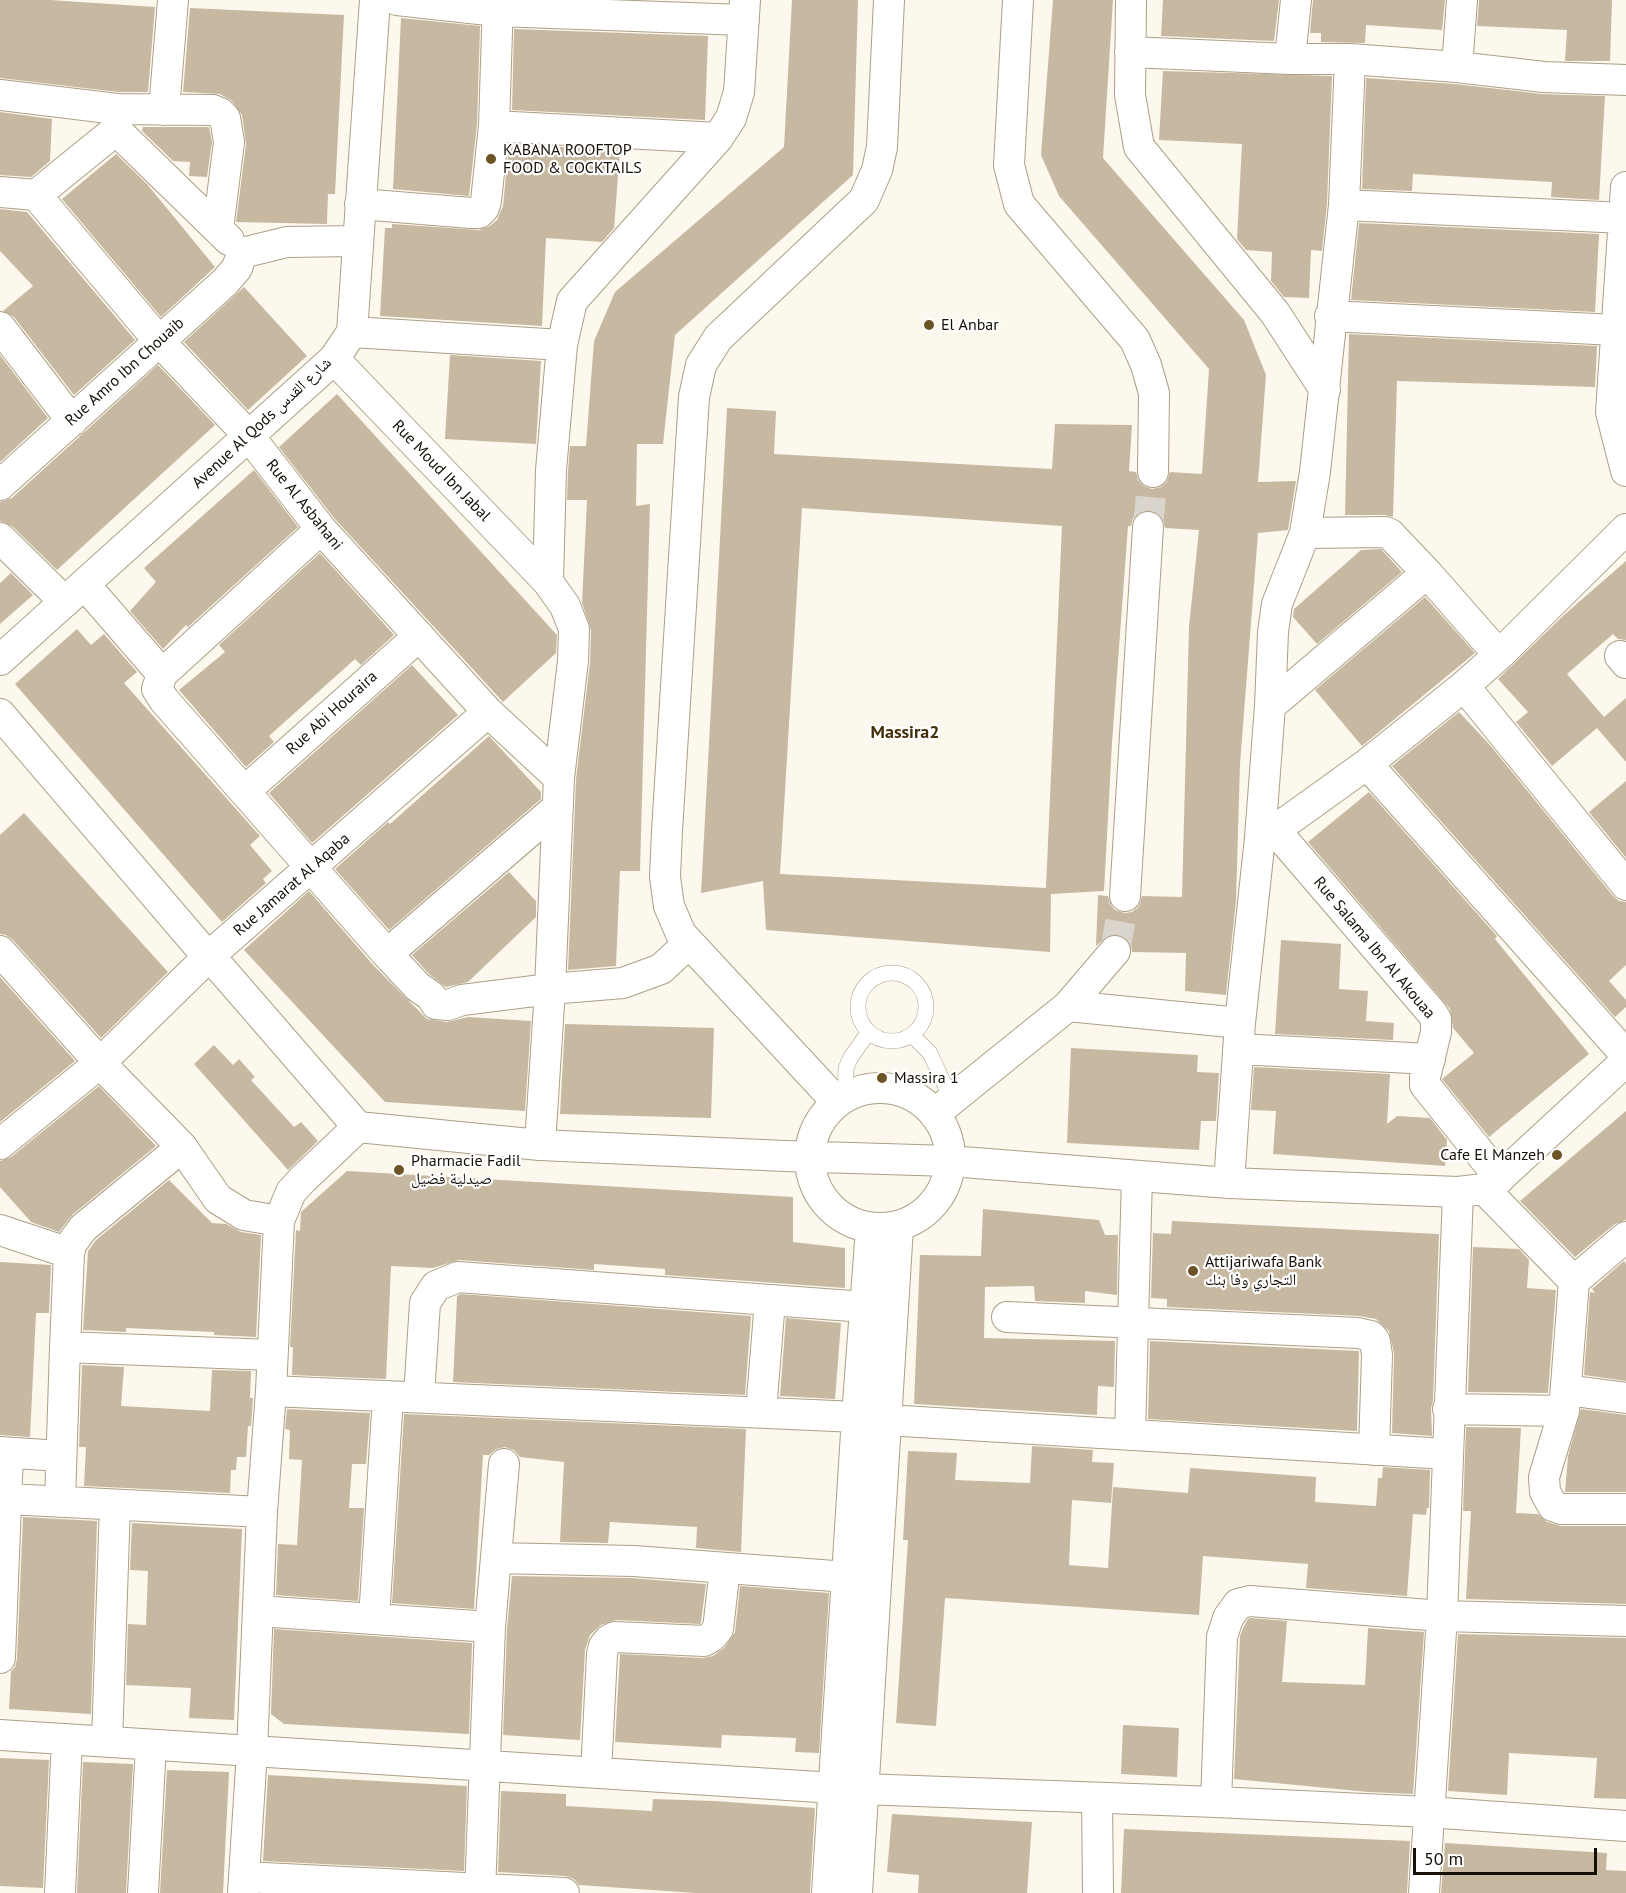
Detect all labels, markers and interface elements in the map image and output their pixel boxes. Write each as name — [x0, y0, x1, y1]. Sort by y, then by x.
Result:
place label: KABANA ROOFTOP FOOD & COCKTAILS — [503, 140, 642, 178]
marker: KABANA ROOFTOP FOOD & COCKTAILS — [484, 152, 498, 166]
street label: Rue Amro Ibn Chouaib — [62, 314, 188, 430]
place label: El Anbar — [941, 315, 999, 335]
marker: El Anbar — [922, 318, 936, 332]
street label: Avenue Al Qods شارع القدس — [188, 353, 336, 493]
street label: Rue Moud Ibn Jabal — [388, 416, 494, 526]
street label: Rue Al Asbahani — [262, 456, 346, 554]
street label: Rue Abi Houraira — [282, 667, 382, 759]
district label: Massira2 — [871, 722, 939, 744]
street label: Rue Jamarat Al Aqaba — [230, 829, 354, 941]
street label: Rue Salama Ibn Al Akouaa — [1309, 873, 1439, 1023]
place label: Massira 1 — [894, 1068, 959, 1088]
marker: Massira 1 — [875, 1071, 889, 1085]
place label: Cafe El Manzeh — [1440, 1145, 1545, 1165]
marker: Cafe El Manzeh — [1550, 1148, 1564, 1162]
place label: Pharmacie Fadil صيدلية فضيل — [411, 1151, 521, 1189]
marker: Pharmacie Fadil صيدلية فضيل — [392, 1163, 406, 1177]
place label: Attijariwafa Bank التجاري وفا بنك — [1205, 1252, 1322, 1290]
marker: Attijariwafa Bank التجاري وفا بنك — [1186, 1264, 1200, 1278]
scale bar — [1416, 1836, 1600, 1874]
text: 50 m — [1424, 1847, 1463, 1870]

